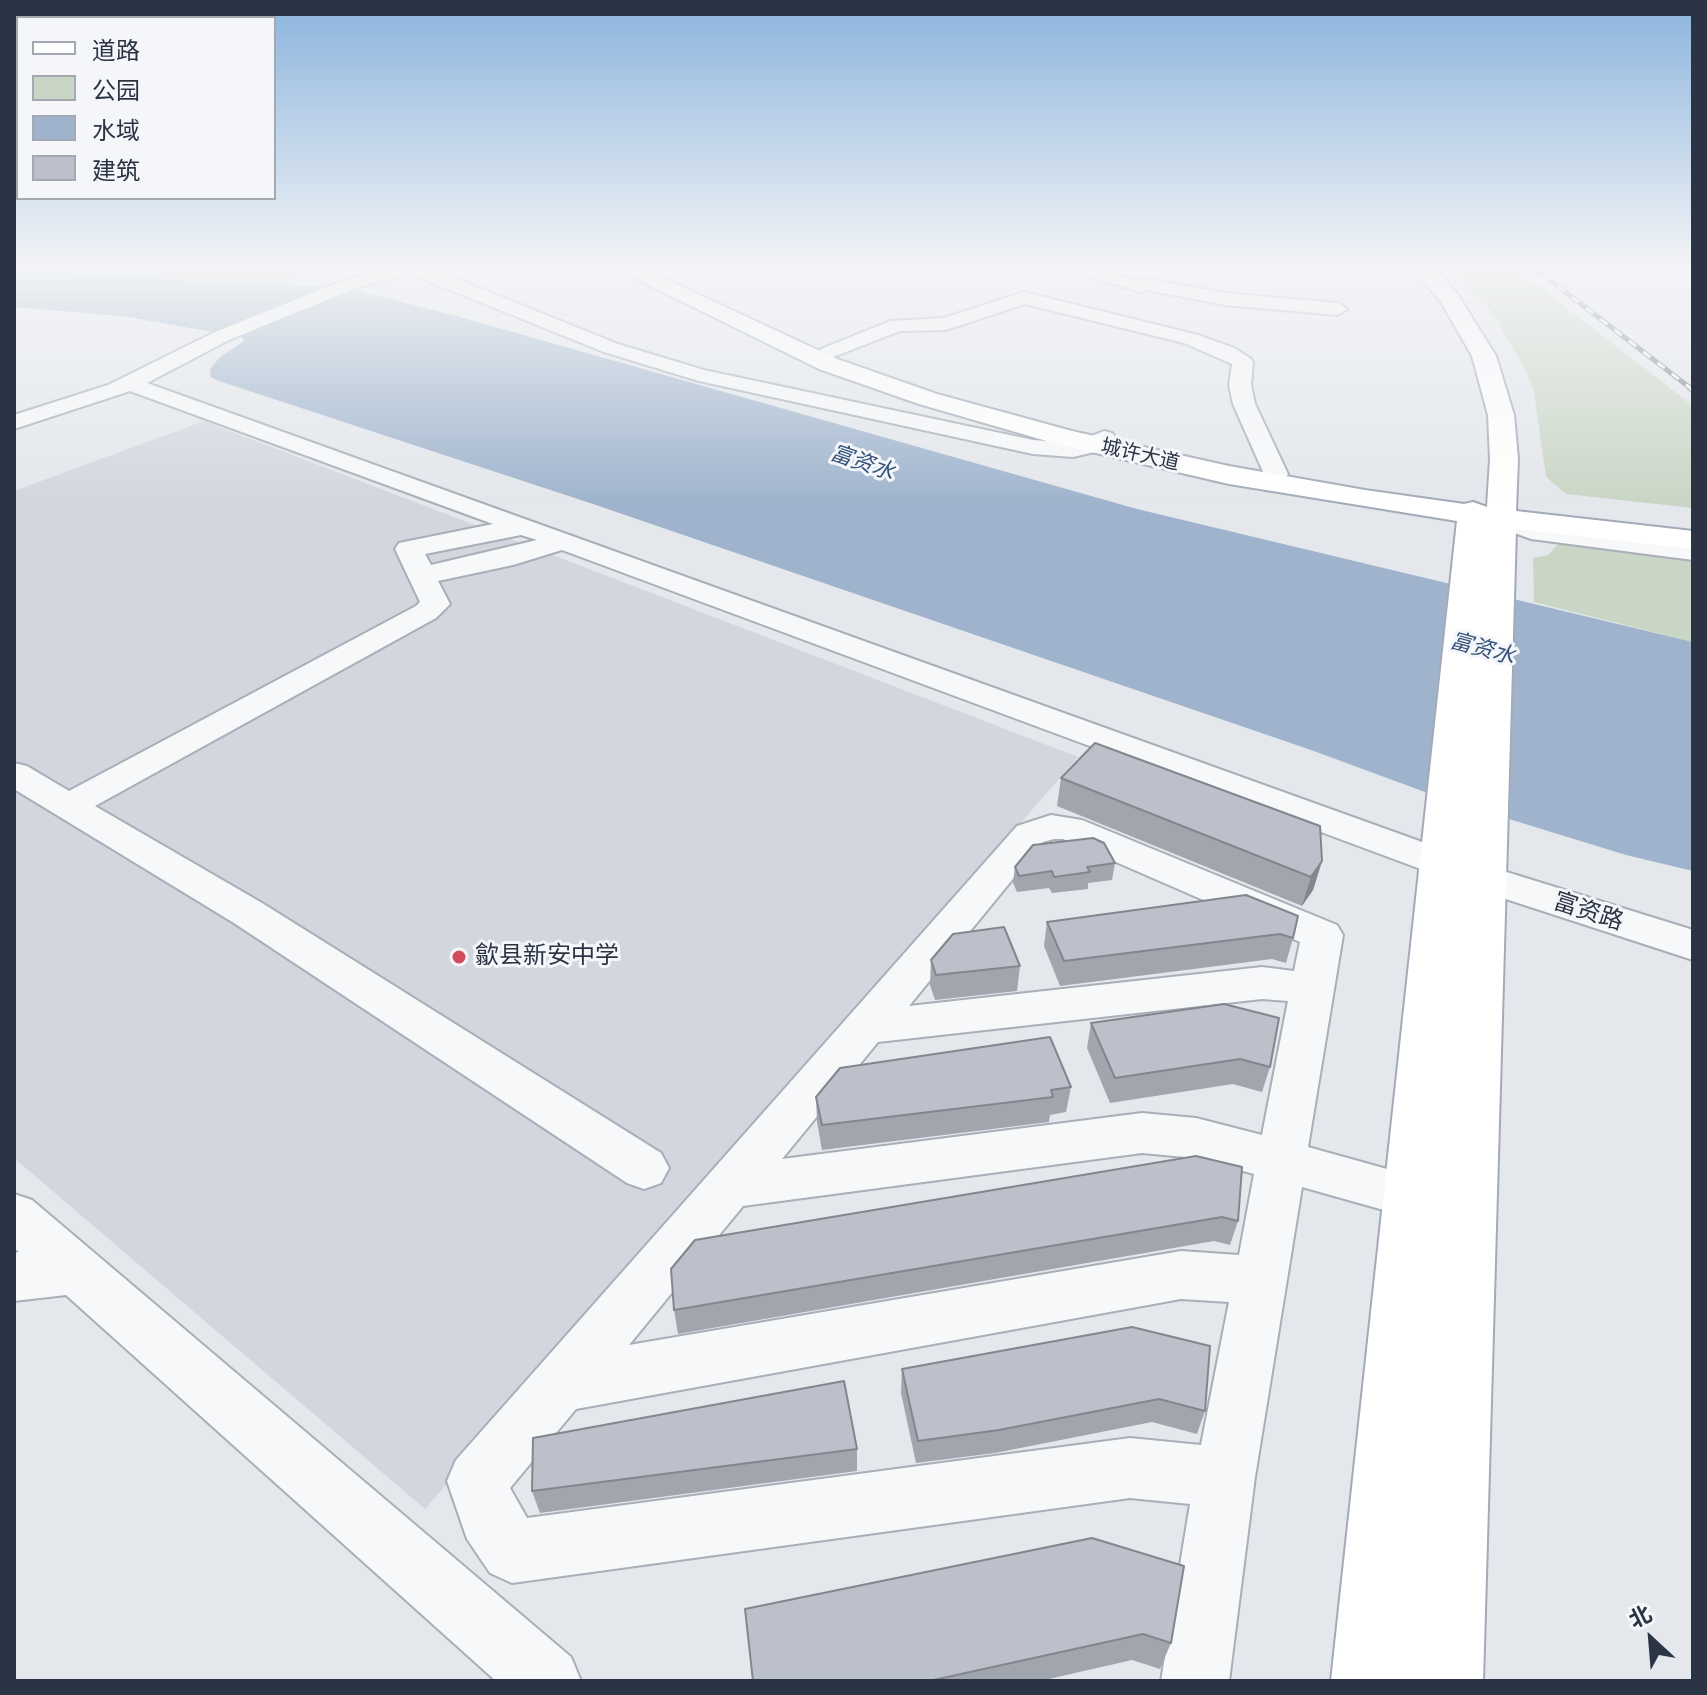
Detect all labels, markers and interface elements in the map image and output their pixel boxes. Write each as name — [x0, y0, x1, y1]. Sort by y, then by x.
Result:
legend — [16, 16, 276, 200]
text: 道路 — [92, 37, 140, 65]
text: 公园 — [92, 77, 140, 105]
text: 水域 — [92, 117, 140, 145]
text: 建筑 — [92, 157, 140, 185]
street label: 城许大道 — [1098, 435, 1182, 477]
water label: 富资水 — [827, 441, 897, 487]
water label: 富资水 — [1447, 629, 1517, 671]
street label: 富资路 — [1549, 888, 1627, 938]
place label: 歙县新安中学 — [475, 943, 619, 971]
marker: 歙县新安中学 — [450, 948, 468, 966]
north arrow — [1611, 1599, 1691, 1679]
text: 北 — [1625, 1601, 1656, 1633]

